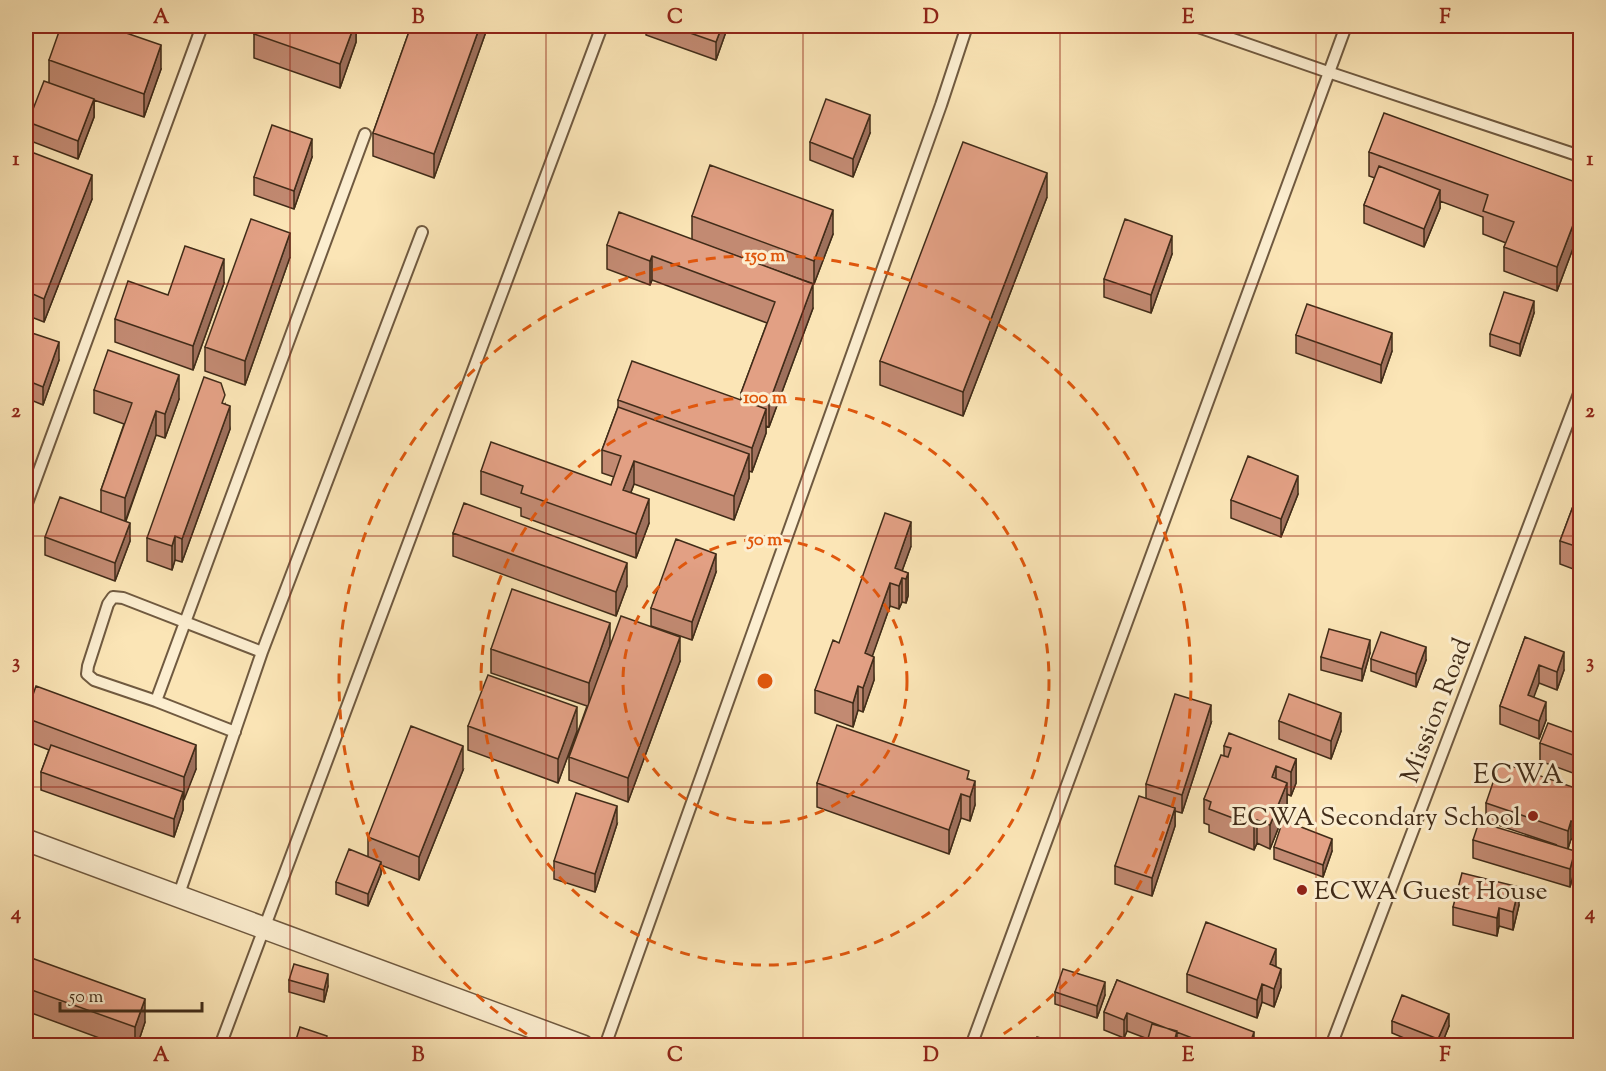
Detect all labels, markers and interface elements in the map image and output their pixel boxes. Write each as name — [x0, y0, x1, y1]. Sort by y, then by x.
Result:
text: A — [153, 4, 170, 33]
text: B — [412, 4, 425, 33]
text: C — [667, 4, 683, 33]
text: D — [923, 4, 939, 33]
text: E — [1182, 4, 1195, 33]
text: F — [1439, 4, 1451, 33]
text: 1 — [13, 146, 20, 175]
text: 1 — [1587, 146, 1594, 175]
text: 150 m — [745, 244, 785, 270]
text: 100 m — [743, 386, 787, 412]
text: 2 — [11, 398, 21, 427]
text: 2 — [1585, 398, 1595, 427]
text: 50 m — [746, 528, 782, 554]
street label: Mission Road — [1393, 633, 1482, 789]
text: 3 — [12, 649, 20, 678]
text: 3 — [1586, 649, 1594, 678]
centre of rings — [755, 671, 775, 691]
district label: ECWA — [1473, 757, 1565, 796]
place label: ECWA Secondary School — [1232, 800, 1521, 837]
marker: ECWA Secondary School — [1526, 809, 1540, 823]
place label: ECWA Guest House — [1314, 874, 1548, 911]
marker: ECWA Guest House — [1295, 883, 1309, 897]
text: 4 — [10, 900, 21, 929]
text: 4 — [1584, 900, 1595, 929]
scale bar — [60, 975, 202, 1013]
text: 50 m — [68, 985, 104, 1011]
text: A — [153, 1042, 170, 1071]
text: B — [412, 1042, 425, 1071]
text: C — [667, 1042, 683, 1071]
text: D — [923, 1042, 939, 1071]
text: E — [1182, 1042, 1195, 1071]
text: F — [1439, 1042, 1451, 1071]

